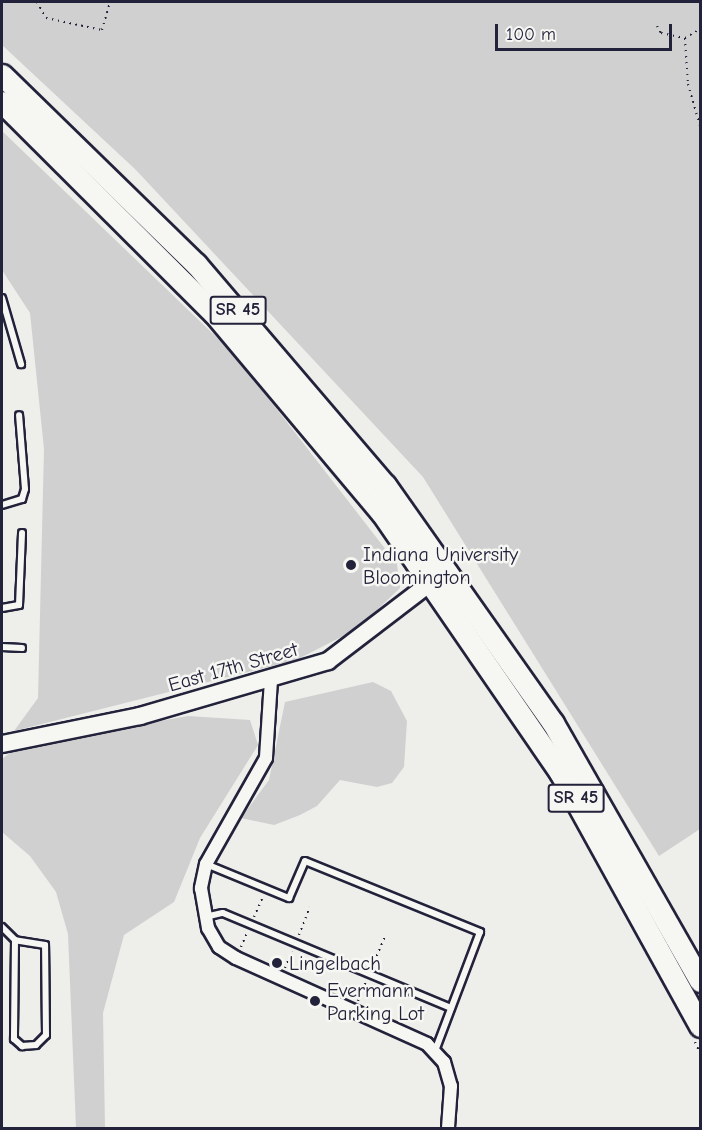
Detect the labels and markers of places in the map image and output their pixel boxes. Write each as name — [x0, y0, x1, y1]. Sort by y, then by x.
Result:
place label: Indiana University Bloomington — [363, 542, 518, 589]
marker: Indiana University Bloomington — [344, 558, 358, 572]
place label: Lingelbach — [289, 951, 381, 975]
marker: Lingelbach — [270, 956, 284, 970]
place label: Evermann Parking Lot — [327, 978, 424, 1025]
marker: Evermann Parking Lot — [308, 994, 322, 1008]

